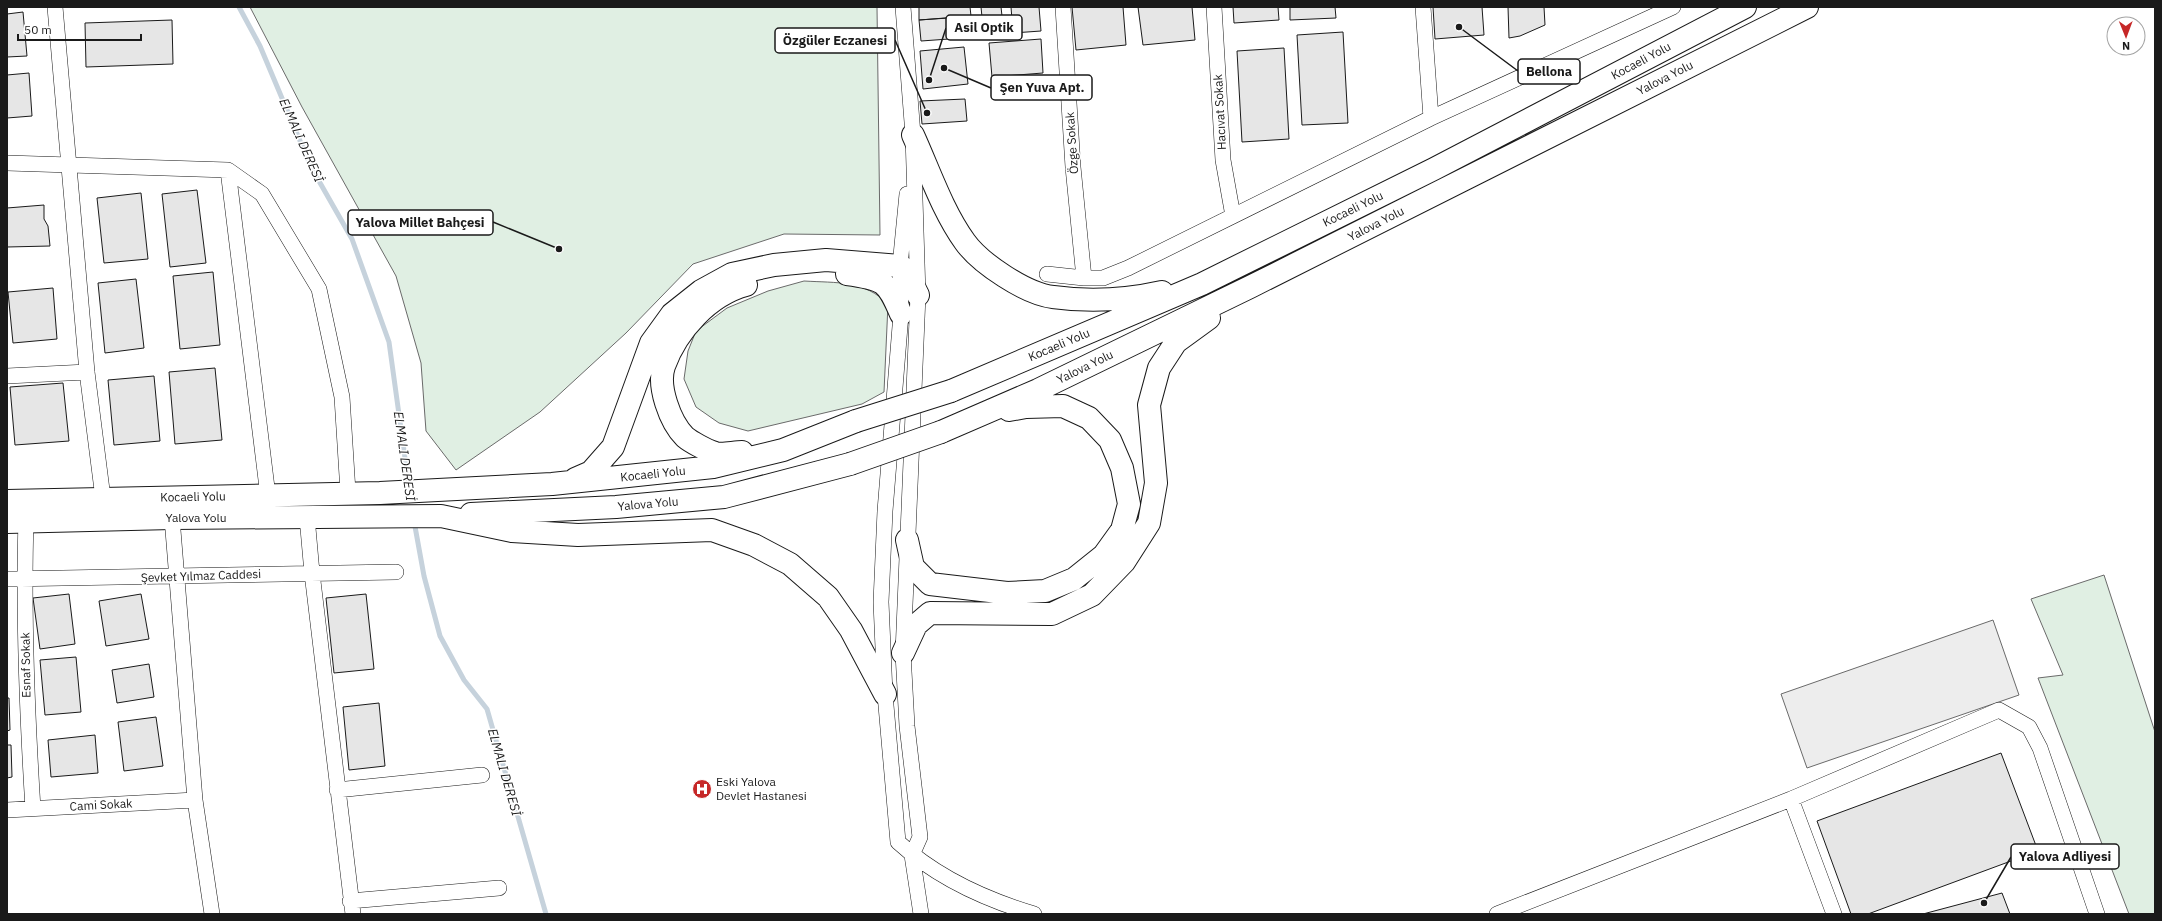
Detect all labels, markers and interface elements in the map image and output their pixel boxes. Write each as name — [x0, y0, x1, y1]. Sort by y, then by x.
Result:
callout: Asil Optik — [946, 15, 1022, 40]
scale bar — [18, 16, 141, 42]
north arrow — [2106, 16, 2146, 56]
text: Asil Optik — [954, 19, 1014, 36]
text: 50 m — [24, 22, 52, 37]
callout: Özgüler Eczanesi — [775, 28, 895, 53]
text: Özgüler Eczanesi — [783, 32, 887, 49]
street label: Kocaeli̇ Yolu — [1608, 39, 1673, 83]
text: N — [2122, 39, 2130, 53]
street label: Yalova Yolu — [1634, 57, 1695, 98]
callout: Bellona — [1518, 59, 1580, 84]
text: Bellona — [1526, 63, 1572, 80]
street label: Hacıvat Sokak — [1210, 73, 1229, 150]
callout: Şen Yuva Apt. — [991, 75, 1092, 100]
text: Şen Yuva Apt. — [1000, 79, 1084, 96]
water label: ELMALI DERESİ — [275, 96, 328, 186]
street label: Özge Sokak — [1062, 111, 1081, 175]
street label: Kocaeli̇ Yolu — [1320, 187, 1385, 230]
street label: Yalova Yolu — [1345, 203, 1406, 244]
callout: Yalova Millet Bahçesi — [348, 210, 493, 235]
text: Yalova Millet Bahçesi — [355, 214, 485, 231]
street label: Kocaeli̇ Yolu — [1026, 325, 1092, 364]
street label: Yalova Yolu — [1054, 346, 1116, 387]
water label: ELMALI DERESİ — [390, 410, 419, 503]
street label: Kocaeli̇ Yolu — [620, 463, 686, 484]
street label: Kocaeli̇ Yolu — [160, 488, 226, 505]
street label: Yalova Yolu — [617, 493, 679, 514]
street label: Yalova Yolu — [165, 510, 227, 525]
street label: Şevket Yılmaz Caddesi — [140, 566, 261, 585]
street label: Esnaf Sokak — [17, 631, 34, 698]
water label: ELMALI DERESİ — [484, 726, 525, 819]
place label: Eski Yalova Devlet Hastanesi — [716, 774, 807, 803]
hospital icon: Eski Yalova Devlet Hastanesi — [691, 778, 713, 800]
street label: Cami Sokak — [69, 795, 133, 814]
callout: Yalova Adliyesi — [2011, 844, 2119, 869]
text: Yalova Adliyesi — [2019, 848, 2111, 865]

